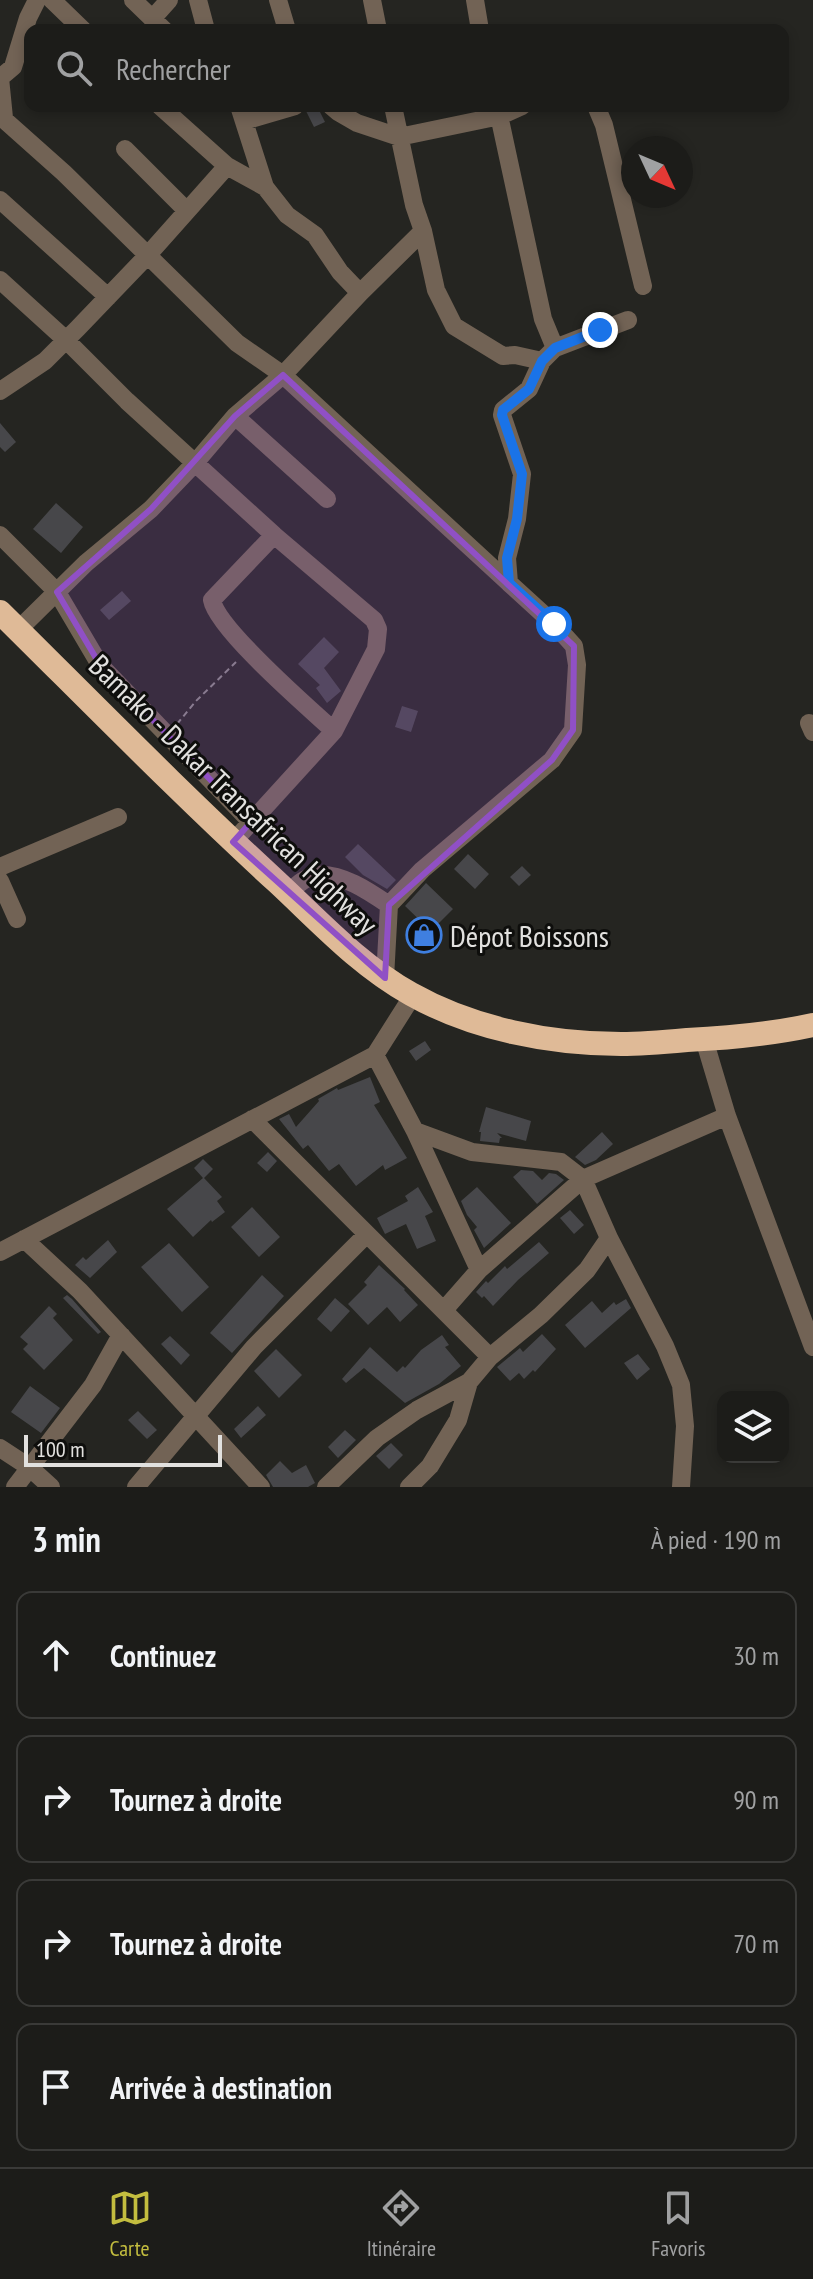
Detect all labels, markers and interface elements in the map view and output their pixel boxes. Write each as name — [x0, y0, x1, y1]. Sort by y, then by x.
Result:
search box — [24, 24, 789, 112]
icon: search — [52, 46, 96, 90]
text: Rechercher — [116, 49, 230, 88]
north arrow — [621, 136, 693, 208]
route end — [582, 312, 618, 348]
route start — [536, 606, 572, 642]
street label: Bamako - Dakar Transafrican Highway — [81, 646, 387, 943]
shop icon: Dépot Boissons — [405, 916, 443, 954]
place label: Dépot Boissons — [450, 916, 609, 955]
map controls — [717, 1391, 789, 1463]
button: layers — [717, 1391, 789, 1463]
scale bar — [24, 1431, 222, 1467]
text: 100 m — [36, 1435, 85, 1463]
text: 3 min — [32, 1517, 101, 1561]
text: À pied · 190 m — [651, 1523, 781, 1556]
icon: ahead — [34, 1633, 78, 1677]
text: Continuez — [110, 1636, 216, 1675]
text: 30 m — [733, 1639, 779, 1672]
icon: right — [34, 1777, 78, 1821]
text: Tournez à droite — [110, 1780, 282, 1819]
text: 90 m — [733, 1783, 779, 1816]
icon: right — [34, 1921, 78, 1965]
text: Tournez à droite — [110, 1924, 282, 1963]
text: 70 m — [733, 1927, 779, 1960]
icon: arrive — [34, 2065, 78, 2109]
text: Arrivée à destination — [110, 2068, 332, 2107]
tab: Carte — [108, 2186, 152, 2262]
tab: Itinéraire — [367, 2186, 436, 2262]
tab: Favoris — [651, 2186, 705, 2262]

